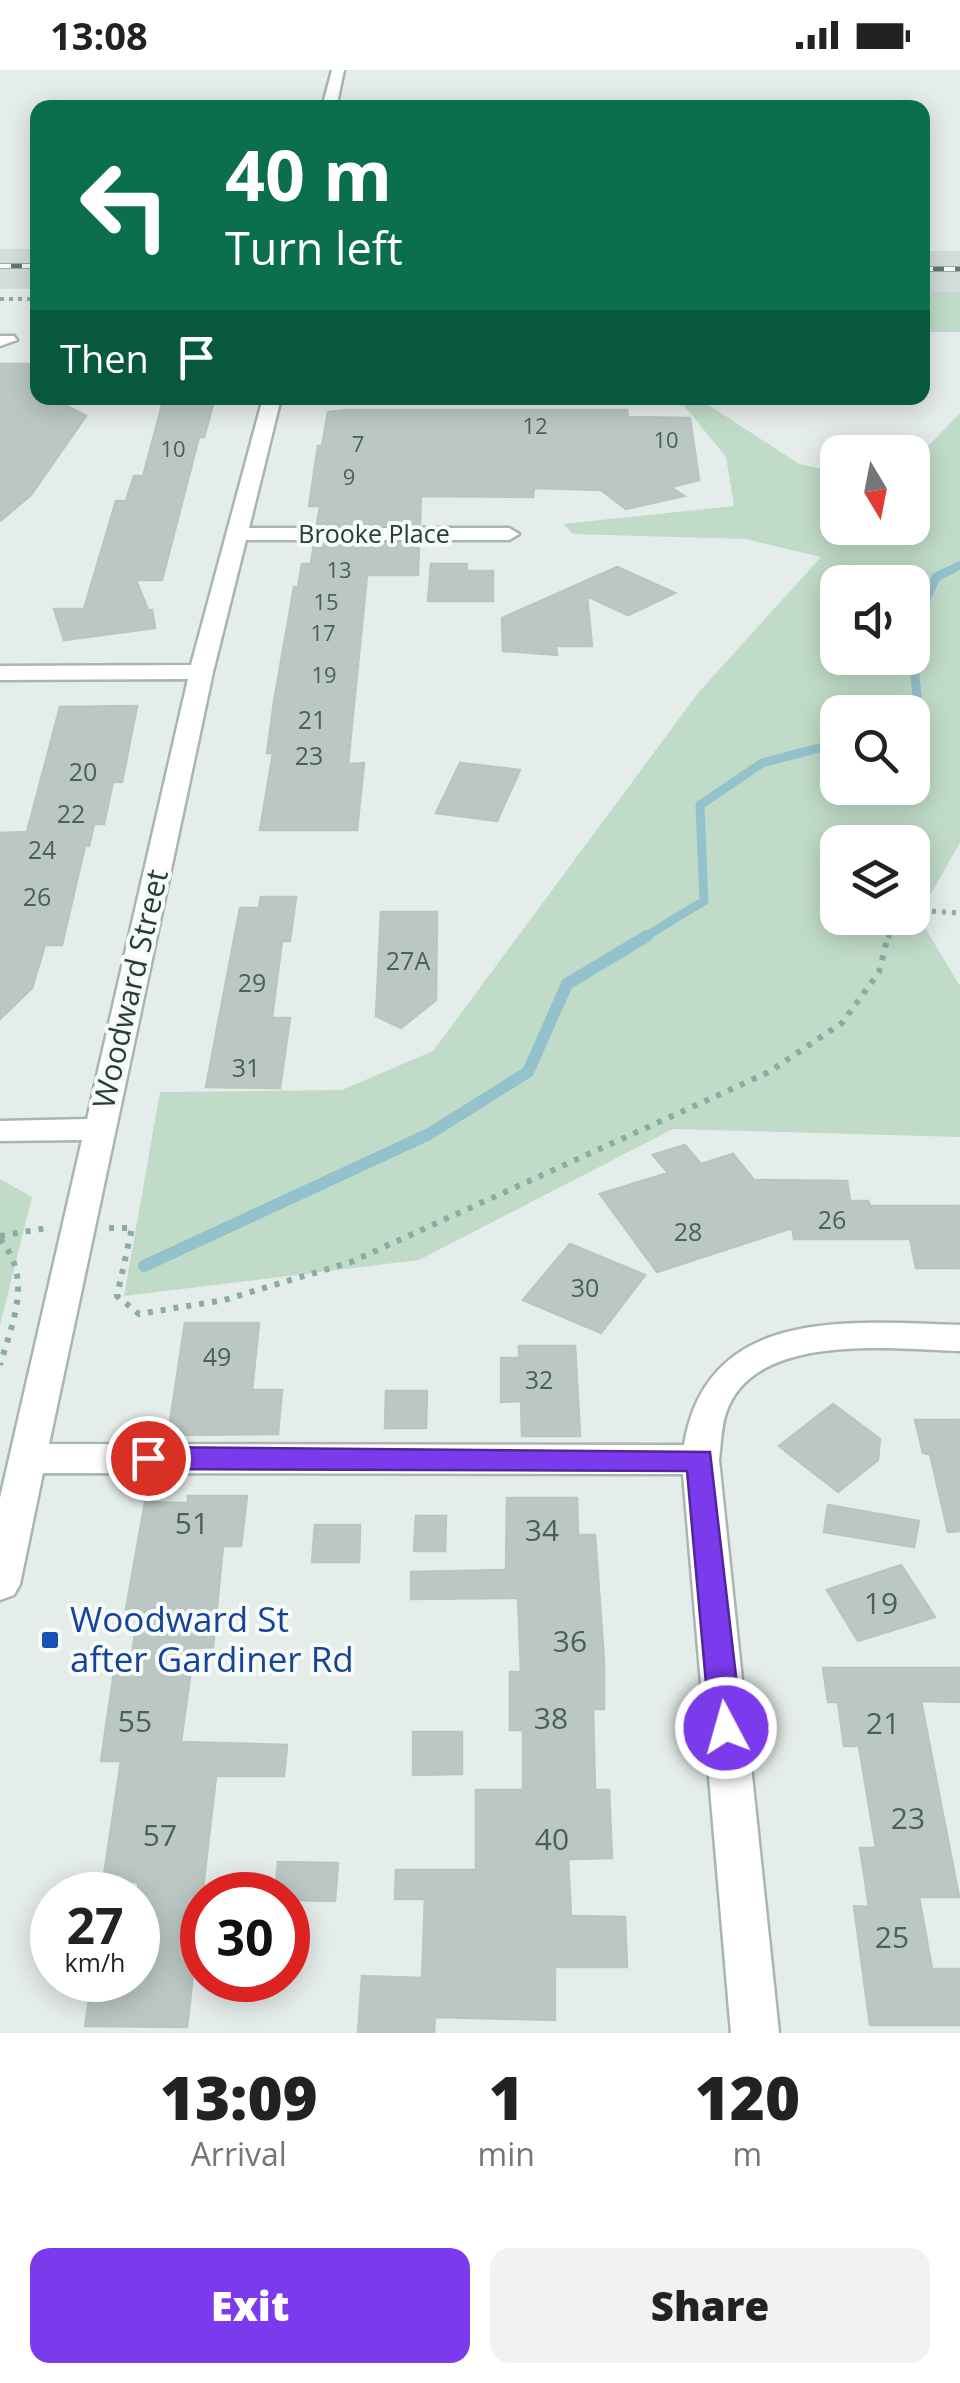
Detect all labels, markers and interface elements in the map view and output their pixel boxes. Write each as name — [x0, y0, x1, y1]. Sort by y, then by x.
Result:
text: 13:08 — [50, 9, 148, 61]
text: 40 m — [225, 126, 392, 222]
icon: left — [60, 140, 190, 270]
text: Turn left — [225, 217, 403, 278]
icon: arrive — [169, 330, 224, 385]
text: Then — [60, 332, 149, 384]
house number: 12 — [522, 410, 548, 440]
house number: 10 — [653, 424, 679, 454]
house number: 7 — [352, 428, 364, 458]
house number: 10 — [160, 433, 186, 463]
north arrow — [820, 435, 930, 545]
map controls — [820, 435, 930, 935]
house number: 9 — [343, 461, 355, 491]
street label: Brooke Place — [298, 516, 450, 550]
house number: 13 — [326, 554, 352, 584]
button: sound — [820, 565, 930, 675]
house number: 15 — [313, 586, 339, 616]
house number: 17 — [310, 617, 336, 647]
house number: 19 — [311, 659, 337, 689]
button: search — [820, 695, 930, 805]
house number: 21 — [298, 702, 326, 736]
house number: 23 — [295, 738, 323, 772]
house number: 20 — [69, 754, 97, 788]
house number: 22 — [57, 796, 85, 830]
button: layers — [820, 825, 930, 935]
house number: 24 — [28, 832, 56, 866]
street label: Woodward Street — [82, 865, 177, 1112]
house number: 26 — [23, 879, 51, 913]
house number: 27A — [386, 943, 430, 977]
house number: 29 — [238, 965, 266, 999]
house number: 31 — [232, 1050, 260, 1084]
house number: 26 — [818, 1202, 846, 1236]
house number: 28 — [674, 1214, 702, 1248]
house number: 30 — [571, 1270, 599, 1304]
house number: 49 — [203, 1339, 231, 1373]
house number: 32 — [525, 1362, 553, 1396]
pin — [106, 1416, 191, 1501]
icon: arrive — [121, 1431, 176, 1486]
house number: 51 — [175, 1502, 209, 1543]
house number: 34 — [525, 1509, 559, 1550]
house number: 19 — [864, 1582, 898, 1623]
place label: Woodward St after Gardiner Rd — [70, 1595, 354, 1682]
house number: 36 — [553, 1620, 587, 1661]
marker: Woodward St after Gardiner Rd — [39, 1629, 61, 1651]
position arrow — [674, 1676, 778, 1780]
house number: 38 — [534, 1697, 568, 1738]
house number: 55 — [118, 1700, 152, 1741]
house number: 21 — [866, 1702, 900, 1743]
house number: 23 — [891, 1797, 925, 1838]
house number: 57 — [143, 1814, 177, 1855]
house number: 40 — [535, 1818, 569, 1859]
speed limit sign: 30 — [180, 1872, 310, 2002]
text: 27 — [66, 1891, 124, 1959]
house number: 25 — [875, 1916, 909, 1957]
text: km/h — [65, 1945, 125, 1979]
text: 13:09 — [160, 2056, 318, 2138]
text: 1 — [489, 2056, 524, 2138]
text: 120 — [695, 2056, 800, 2138]
text: Arrival — [191, 2132, 287, 2175]
text: min — [478, 2132, 535, 2175]
text: m — [733, 2132, 762, 2175]
button: Exit — [30, 2248, 470, 2363]
button: Share — [490, 2248, 930, 2363]

